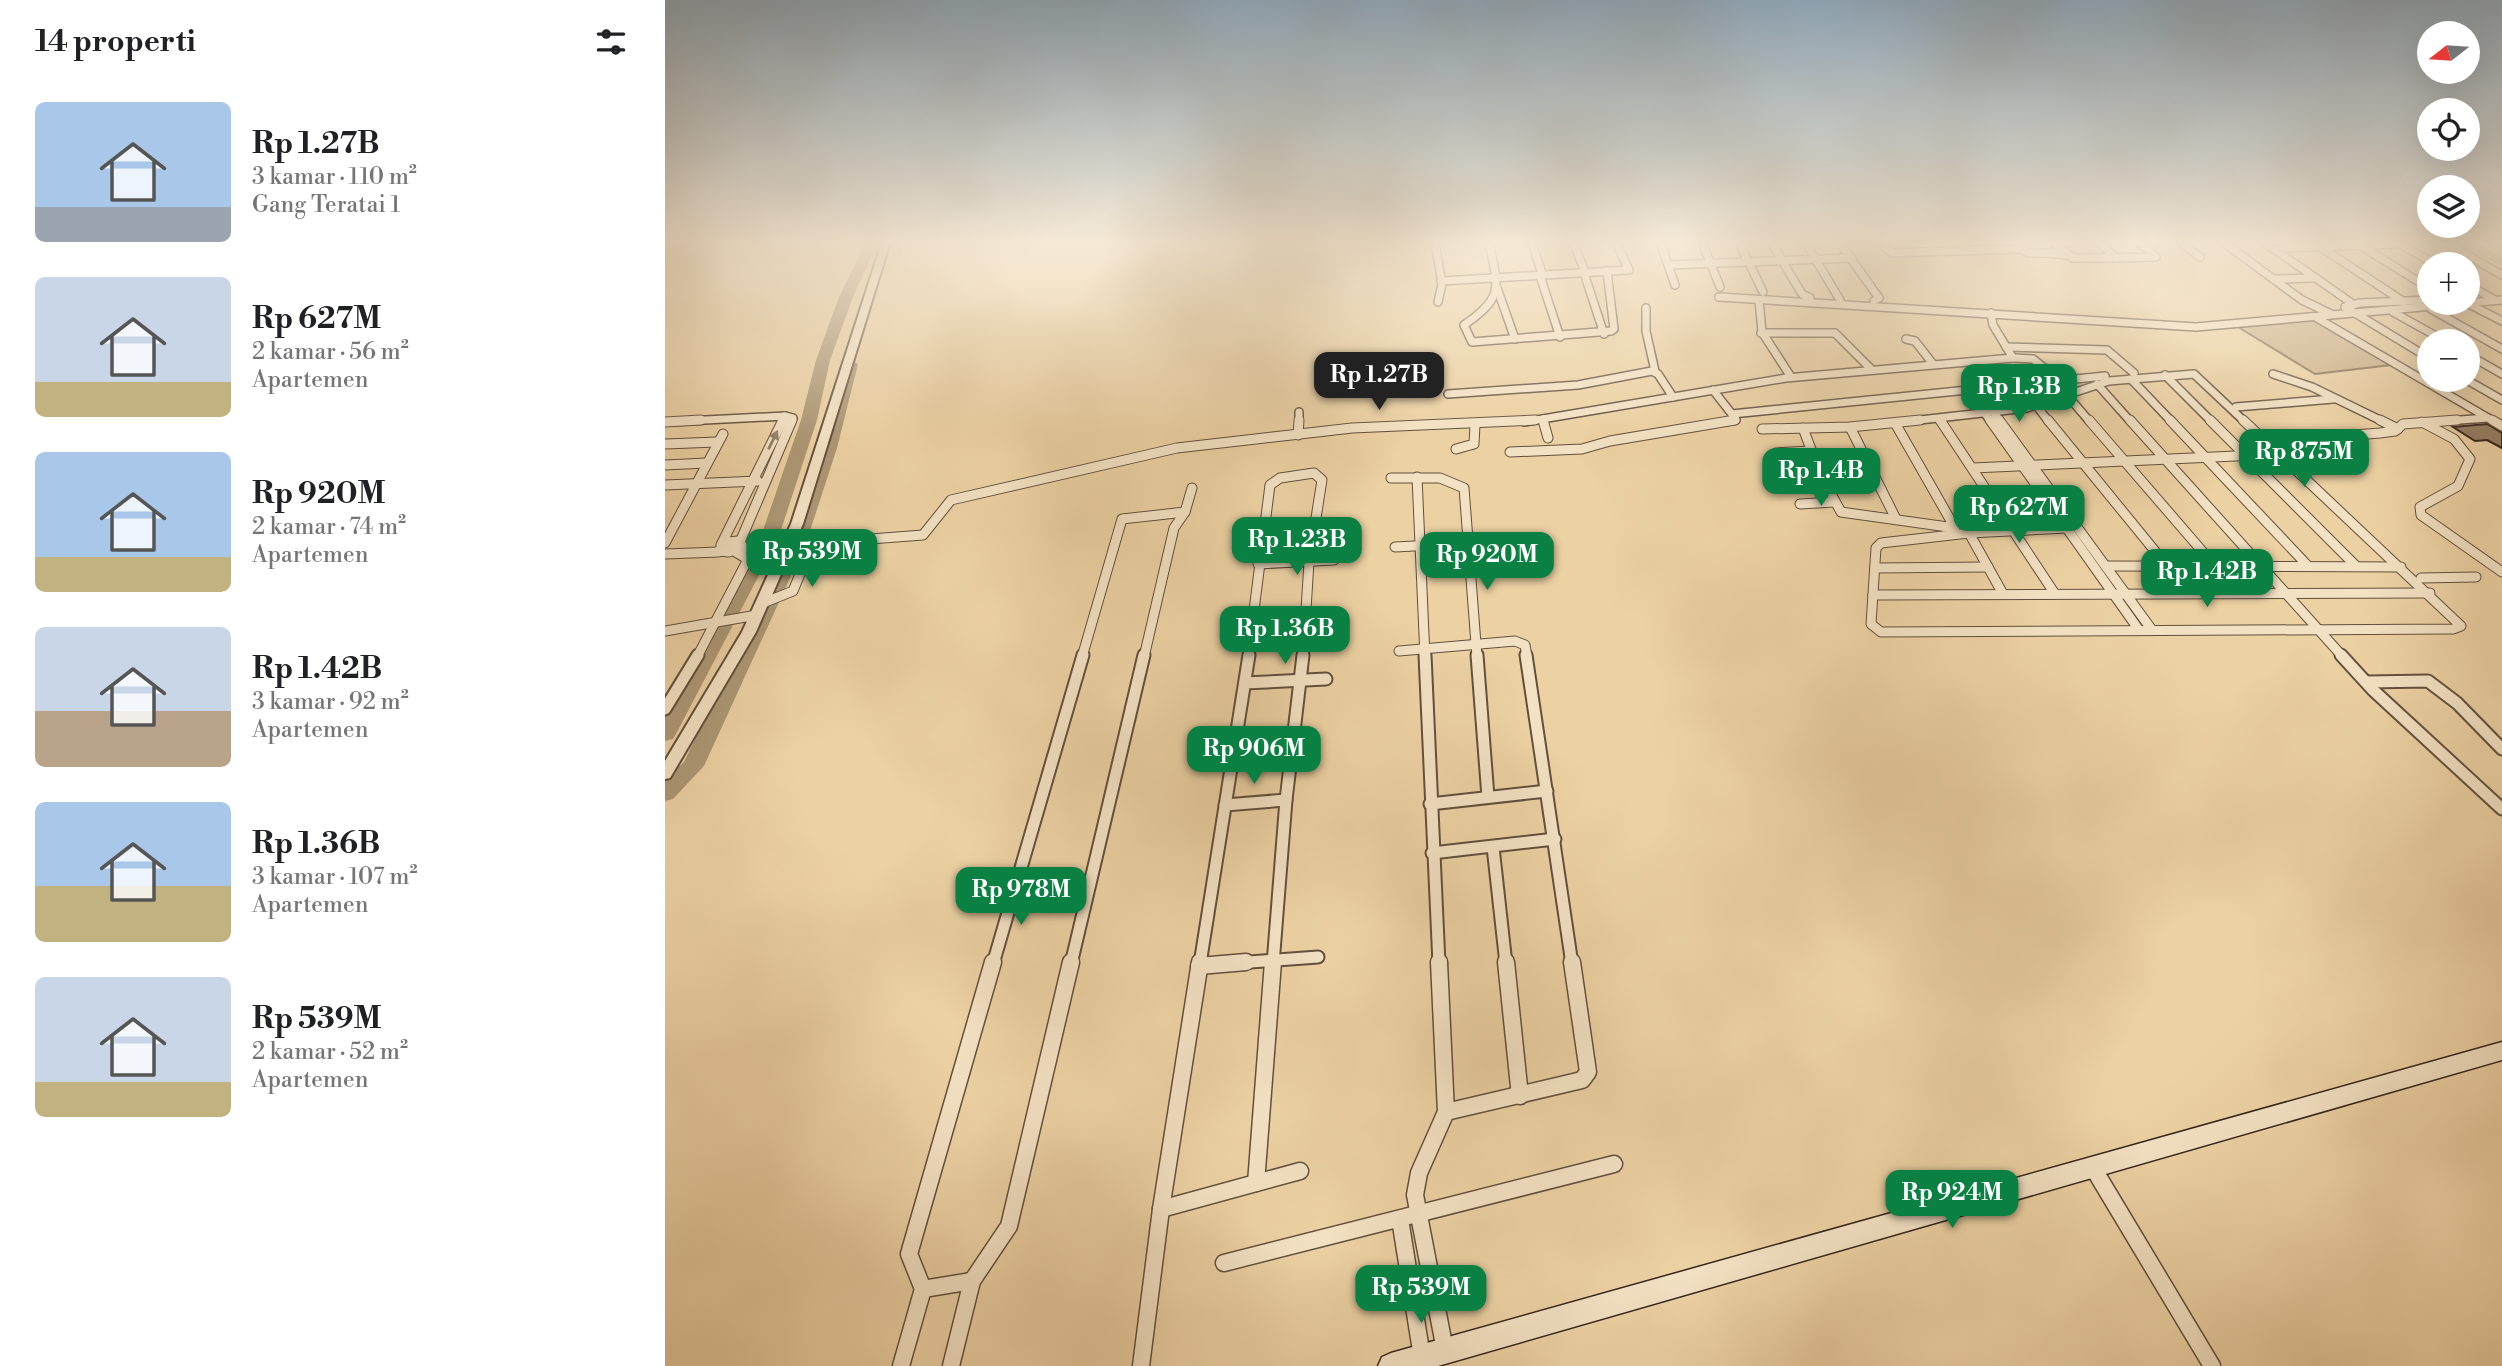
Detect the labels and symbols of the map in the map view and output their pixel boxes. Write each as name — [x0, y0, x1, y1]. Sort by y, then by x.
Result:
north arrow — [2417, 21, 2480, 84]
pin: Rp 1.27B — [1307, 352, 1451, 412]
pin: Rp 1.3B — [1954, 364, 2084, 424]
one-way arrow — [767, 430, 779, 450]
pin: Rp 875M — [2239, 430, 2369, 489]
pin: Rp 1.4B — [1756, 448, 1886, 508]
pin: Rp 627M — [1954, 486, 2084, 545]
pin: Rp 1.23B — [1225, 518, 1369, 577]
pin: Rp 539M — [747, 530, 877, 589]
pin: Rp 920M — [1422, 532, 1552, 592]
pin: Rp 1.42B — [2135, 550, 2279, 609]
pin: Rp 1.36B — [1213, 606, 1357, 666]
pin: Rp 906M — [1189, 726, 1319, 786]
pin: Rp 978M — [956, 867, 1086, 927]
pin: Rp 924M — [1887, 1170, 2017, 1230]
pin: Rp 539M — [1356, 1266, 1486, 1325]

